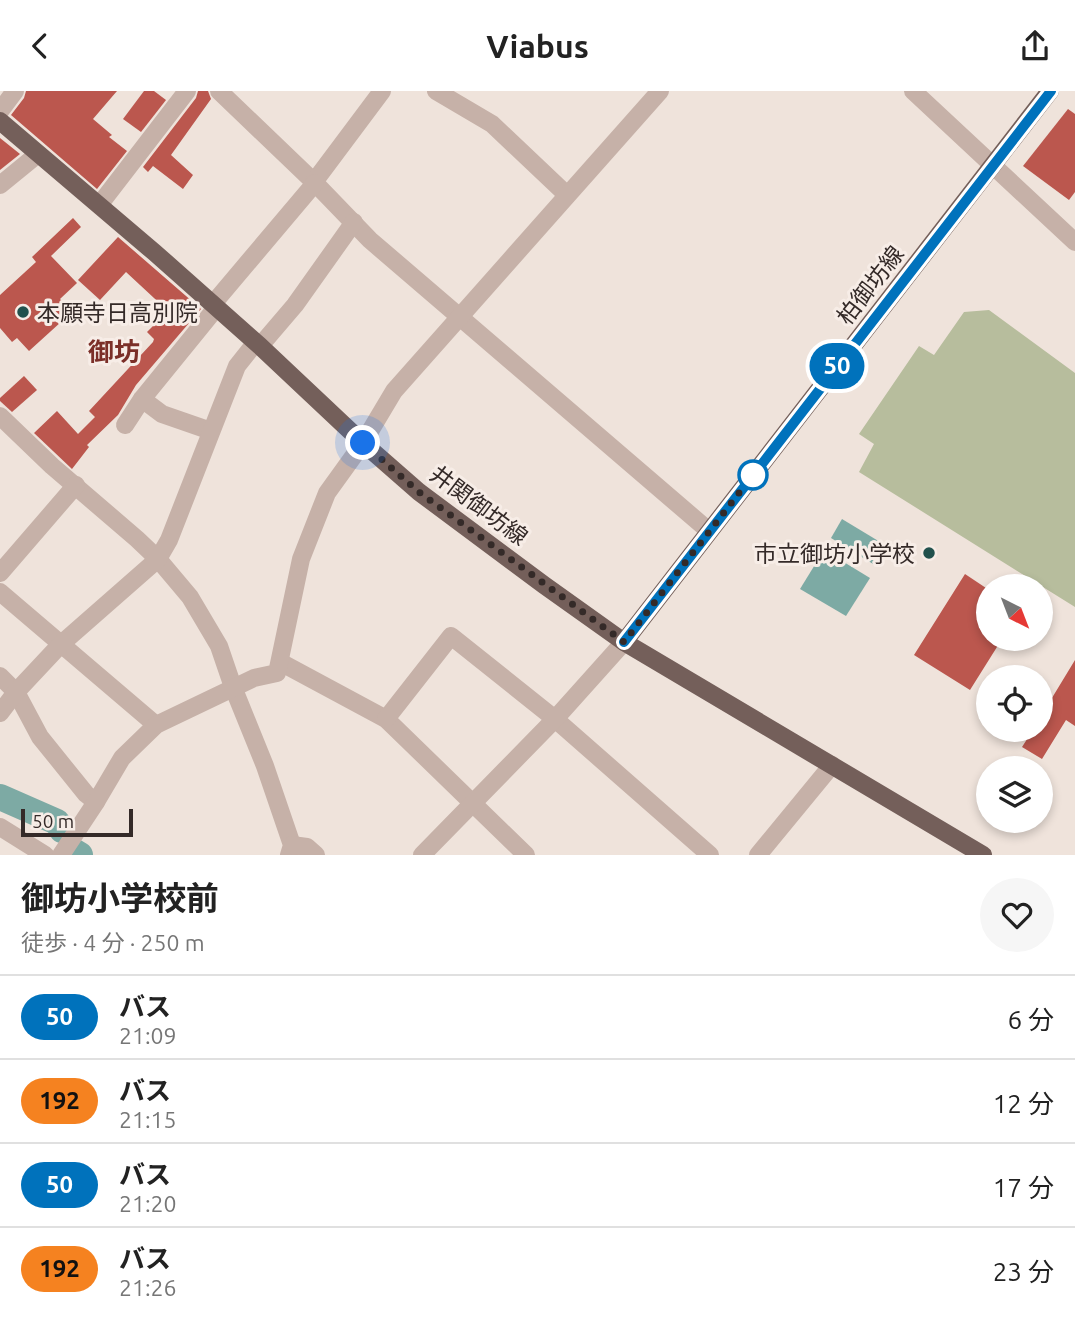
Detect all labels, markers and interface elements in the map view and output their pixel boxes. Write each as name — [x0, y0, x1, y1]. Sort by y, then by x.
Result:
icon: back — [21, 27, 59, 65]
icon: share — [1016, 27, 1054, 65]
text: Viabus — [486, 28, 589, 64]
street label: 柏御坊線 — [832, 241, 908, 329]
place label: 本願寺日高別院 — [37, 300, 198, 325]
marker: 本願寺日高別院 — [15, 304, 31, 320]
district label: 御坊 — [88, 337, 140, 366]
line badge: 50 — [806, 343, 868, 389]
text: 50 — [823, 352, 851, 379]
your location — [345, 425, 380, 460]
street label: 井関御坊線 — [426, 460, 532, 550]
unlabelled marker — [738, 460, 768, 490]
place label: 市立御坊小学校 — [754, 541, 915, 566]
marker: 市立御坊小学校 — [921, 545, 937, 561]
north arrow — [976, 574, 1054, 651]
map controls — [976, 574, 1053, 833]
button: locate — [976, 665, 1053, 742]
button: layers — [976, 756, 1053, 833]
scale bar — [21, 806, 133, 838]
text: 50 m — [32, 810, 74, 832]
button: heart — [980, 878, 1054, 952]
text: 御坊小学校前 — [21, 879, 219, 916]
text: 徒歩 · 4 分 · 250 m — [21, 930, 205, 955]
text: バス — [119, 992, 171, 1021]
text: 50 — [46, 1003, 73, 1030]
text: 6 分 — [1007, 1005, 1054, 1034]
text: 21:09 — [119, 1023, 177, 1048]
text: バス — [119, 1076, 171, 1105]
text: 192 — [39, 1087, 80, 1114]
text: 12 分 — [993, 1089, 1054, 1118]
text: 21:15 — [119, 1107, 177, 1132]
text: バス — [119, 1160, 171, 1189]
text: 50 — [46, 1171, 73, 1198]
text: 17 分 — [993, 1173, 1054, 1202]
text: 21:20 — [119, 1191, 177, 1216]
text: バス — [119, 1244, 171, 1273]
text: 192 — [39, 1255, 80, 1282]
text: 23 分 — [993, 1257, 1054, 1286]
text: 21:26 — [119, 1275, 177, 1300]

